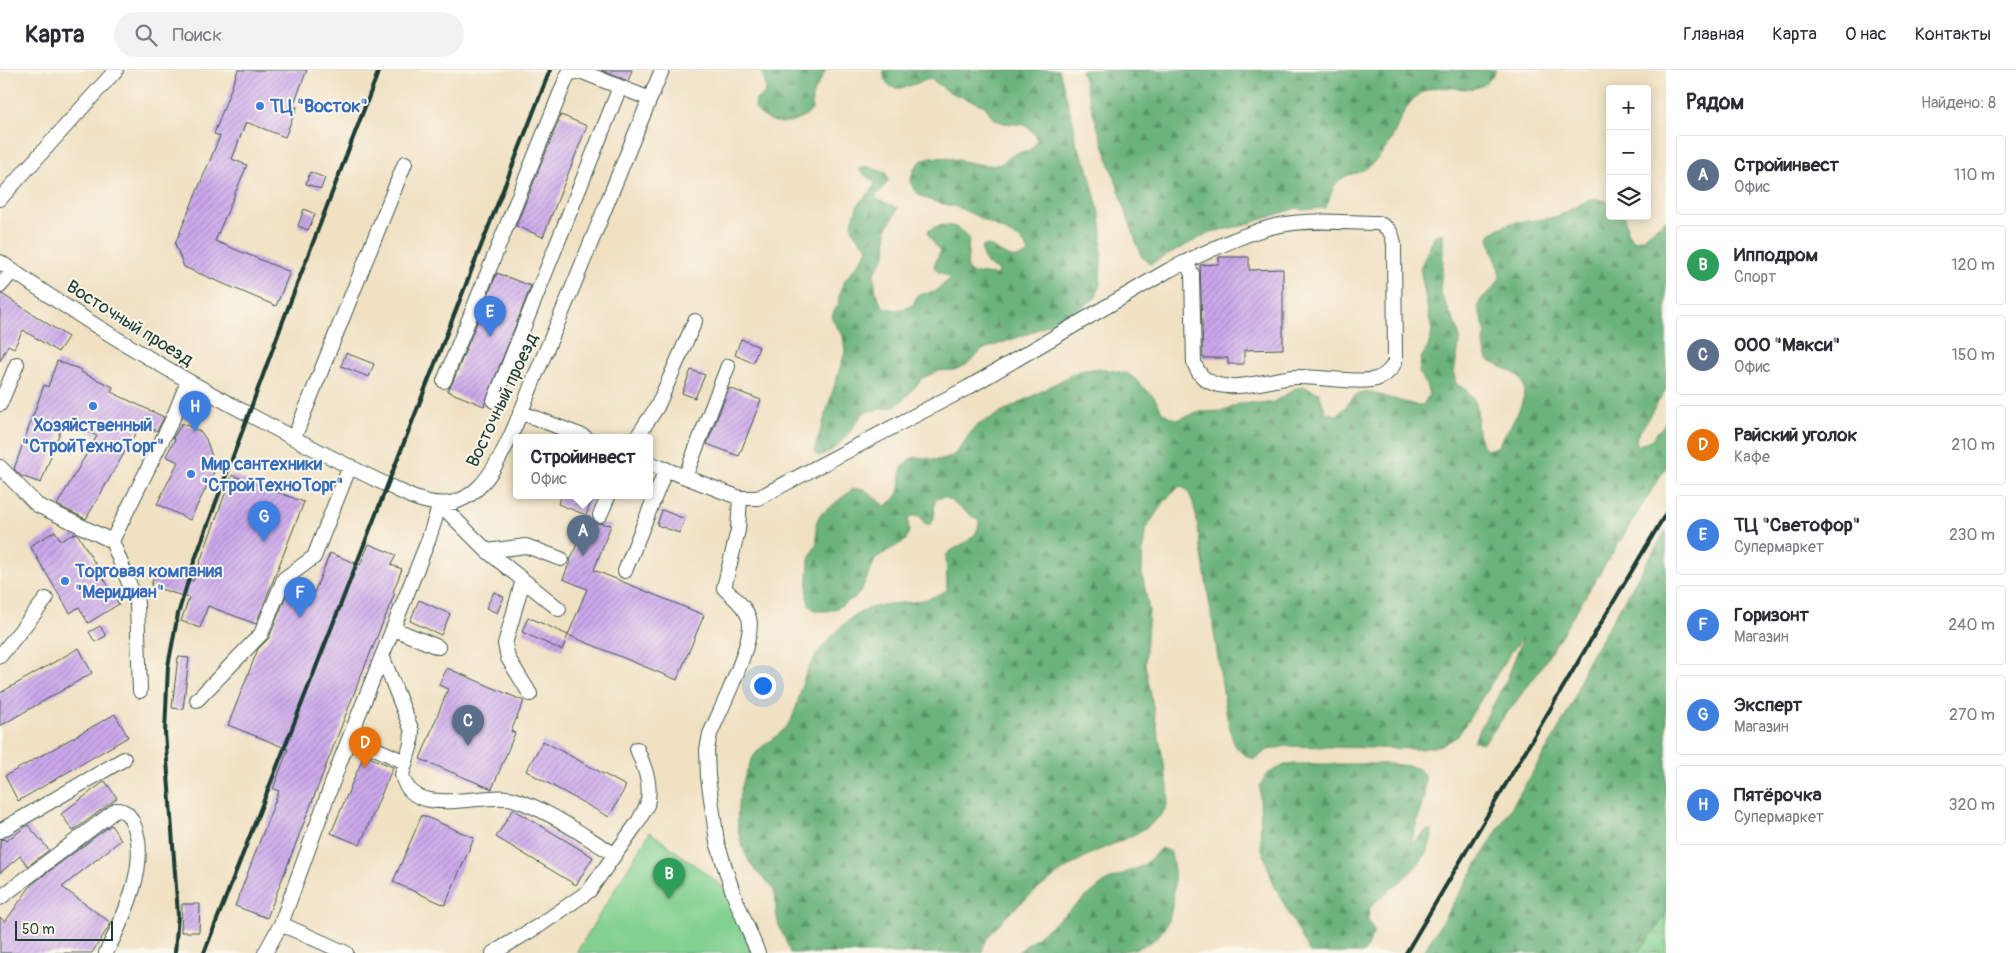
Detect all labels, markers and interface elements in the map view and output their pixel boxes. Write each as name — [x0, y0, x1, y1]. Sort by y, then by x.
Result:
search box — [114, 12, 464, 57]
text: Карта — [25, 20, 84, 49]
icon: search — [132, 21, 160, 49]
text: Поиск — [172, 23, 222, 47]
text: Главная — [1683, 23, 1744, 46]
text: Карта — [1772, 23, 1817, 46]
text: О нас — [1845, 23, 1887, 46]
text: Контакты — [1915, 23, 1991, 46]
map controls — [1606, 85, 1651, 220]
button: + — [1606, 85, 1651, 130]
text: Рядом — [1686, 89, 1744, 116]
text: Найдено: 8 — [1921, 93, 1996, 113]
place label: ТЦ "Восток" — [269, 95, 368, 118]
marker: ТЦ "Восток" — [254, 100, 266, 112]
button: − — [1606, 130, 1651, 175]
text: Стройинвест — [1734, 153, 1839, 177]
text: A — [1698, 165, 1708, 185]
text: 110 m — [1954, 165, 1995, 185]
button: layers — [1606, 175, 1651, 220]
text: Офис — [1734, 177, 1771, 197]
text: Ипподром — [1734, 243, 1818, 267]
text: B — [1698, 255, 1708, 275]
text: 120 m — [1951, 255, 1995, 275]
text: Спорт — [1734, 267, 1776, 287]
street label: Восточный проезд — [62, 275, 198, 372]
pin: E — [474, 296, 506, 337]
street label: Восточный проезд — [461, 329, 544, 471]
text: ООО "Макси" — [1734, 333, 1840, 357]
text: C — [1698, 345, 1708, 365]
text: 150 m — [1951, 345, 1995, 365]
text: Офис — [1734, 357, 1771, 377]
pin: H — [179, 391, 211, 432]
marker: Хозяйственный "СтройТехноТорг" — [87, 400, 99, 412]
place label: Хозяйственный "СтройТехноТорг" — [22, 414, 164, 458]
text: Райский уголок — [1734, 423, 1857, 447]
popup — [513, 434, 653, 499]
text: D — [1698, 435, 1708, 455]
text: 210 m — [1951, 435, 1995, 455]
text: Стройинвест — [531, 445, 635, 469]
text: Кафе — [1734, 447, 1770, 467]
place label: Мир сантехники "СтройТехноТорг" — [201, 453, 343, 497]
marker: Мир сантехники "СтройТехноТорг" — [185, 468, 197, 480]
text: Офис — [531, 469, 567, 489]
pin: G — [248, 501, 280, 542]
text: ТЦ "Светофор" — [1734, 513, 1860, 537]
pin: A — [567, 515, 599, 556]
text: E — [1699, 525, 1707, 545]
text: 230 m — [1949, 525, 1995, 545]
text: Супермаркет — [1734, 537, 1824, 557]
place label: Торговая компания "Меридиан" — [74, 560, 222, 604]
marker: Торговая компания "Меридиан" — [59, 575, 71, 587]
pin: F — [284, 577, 316, 618]
text: Горизонт — [1734, 603, 1809, 627]
text: F — [1698, 615, 1708, 635]
text: 240 m — [1948, 615, 1995, 635]
text: Магазин — [1734, 627, 1789, 647]
your location — [750, 673, 776, 699]
text: Эксперт — [1734, 693, 1802, 717]
pin: C — [452, 705, 484, 746]
text: G — [1698, 705, 1708, 725]
text: 270 m — [1949, 705, 1995, 725]
text: Магазин — [1734, 717, 1789, 737]
pin: D — [349, 727, 381, 768]
text: Пятёрочка — [1734, 783, 1822, 807]
text: H — [1698, 795, 1708, 815]
text: 320 m — [1949, 795, 1995, 815]
text: Супермаркет — [1734, 807, 1824, 827]
pin: B — [653, 858, 685, 899]
scale bar — [15, 918, 112, 941]
text: 50 m — [22, 921, 55, 938]

